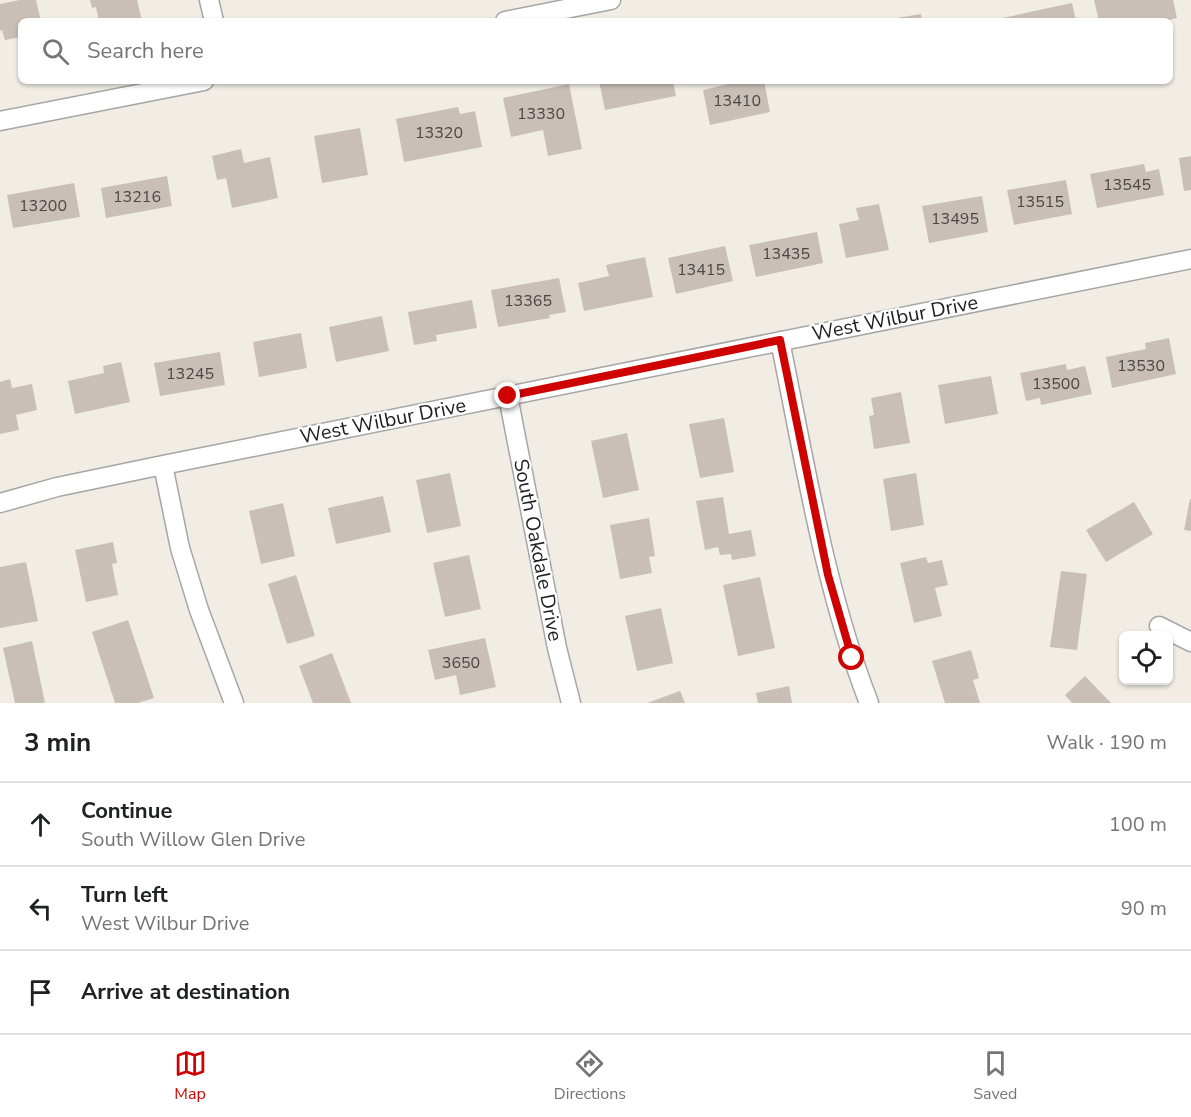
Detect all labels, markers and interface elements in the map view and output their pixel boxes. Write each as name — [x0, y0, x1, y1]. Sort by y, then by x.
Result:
search box — [18, 18, 1173, 84]
icon: search — [39, 35, 72, 68]
text: Search here — [87, 36, 204, 66]
house number: 13410 — [713, 90, 761, 112]
house number: 13330 — [517, 103, 565, 125]
house number: 13320 — [415, 122, 463, 144]
house number: 13545 — [1103, 174, 1151, 196]
house number: 13216 — [113, 186, 161, 208]
house number: 13515 — [1016, 191, 1064, 213]
house number: 13200 — [19, 195, 67, 217]
house number: 13495 — [931, 208, 979, 230]
house number: 13435 — [762, 243, 810, 265]
house number: 13415 — [677, 259, 725, 281]
street label: West Wilbur Drive — [810, 289, 980, 347]
house number: 13365 — [504, 290, 552, 312]
house number: 13530 — [1117, 355, 1165, 377]
house number: 13245 — [166, 363, 214, 385]
house number: 13500 — [1032, 373, 1080, 395]
route end — [494, 382, 520, 408]
street label: West Wilbur Drive — [298, 392, 468, 450]
street label: South Oakdale Drive — [507, 457, 569, 643]
map controls — [1119, 631, 1173, 685]
button: locate — [1119, 631, 1173, 685]
route start — [838, 644, 864, 670]
house number: 3650 — [442, 652, 480, 674]
text: 3 min — [24, 725, 91, 760]
text: Walk · 190 m — [1047, 729, 1167, 756]
text: Continue — [81, 796, 172, 826]
icon: ahead — [24, 808, 57, 841]
text: 100 m — [1109, 811, 1167, 838]
text: South Willow Glen Drive — [81, 826, 305, 853]
text: Turn left — [81, 880, 168, 910]
icon: left — [24, 892, 57, 925]
text: 90 m — [1121, 895, 1167, 922]
text: West Wilbur Drive — [81, 910, 249, 937]
icon: arrive — [24, 976, 57, 1009]
text: Arrive at destination — [81, 977, 290, 1007]
tab: Map — [174, 1047, 207, 1105]
tab: Directions — [554, 1047, 626, 1105]
tab: Saved — [973, 1047, 1017, 1105]

